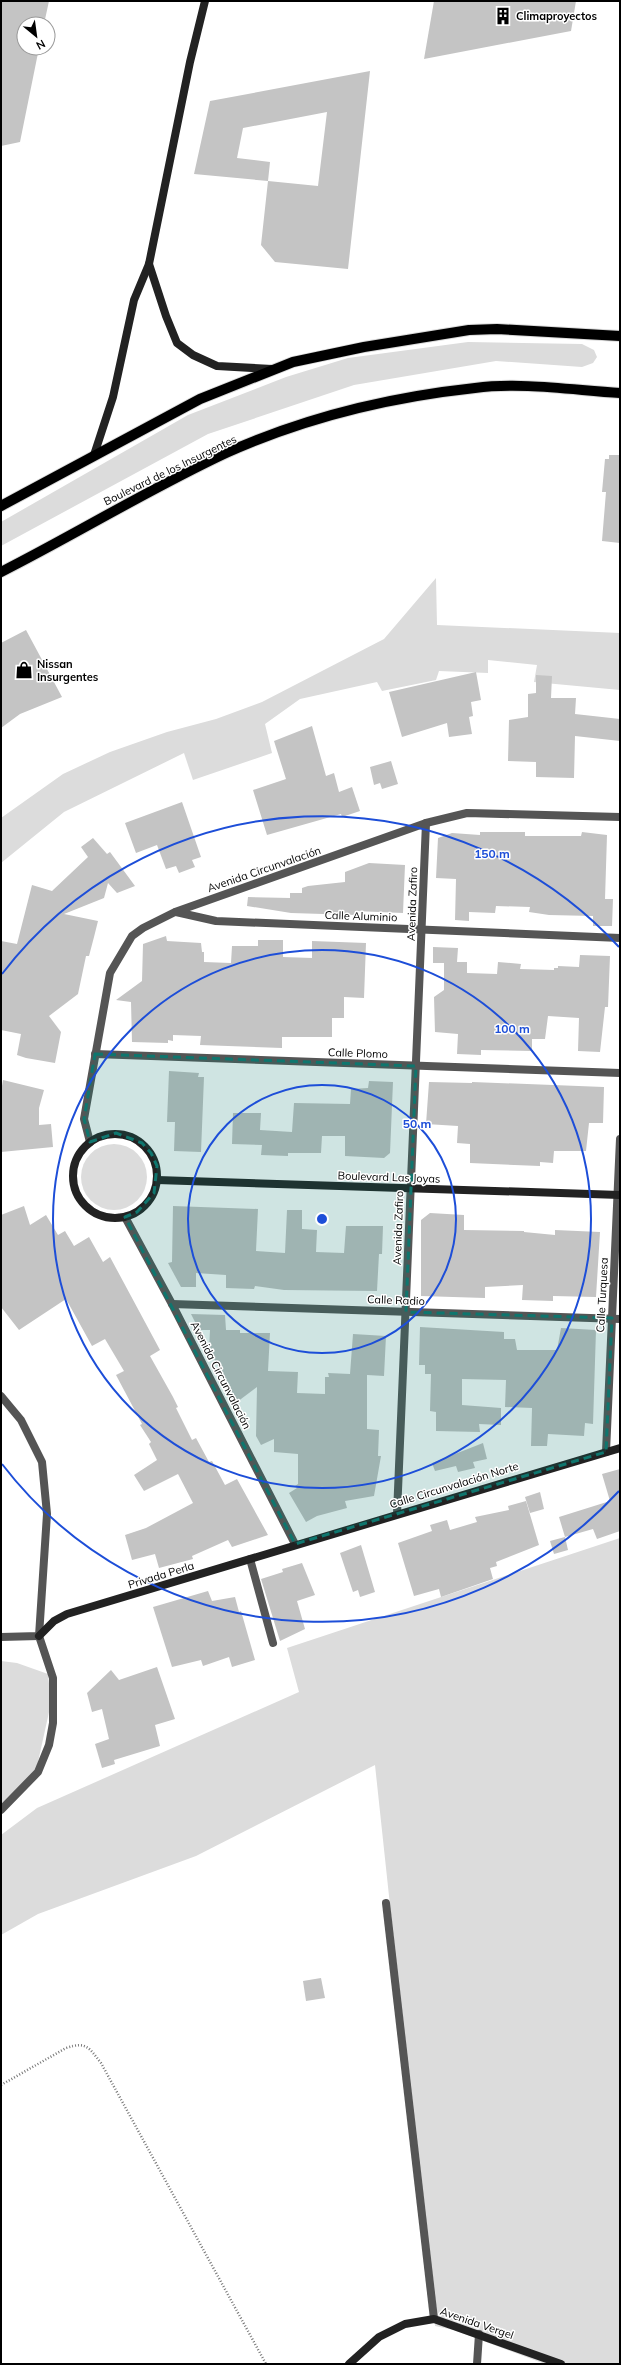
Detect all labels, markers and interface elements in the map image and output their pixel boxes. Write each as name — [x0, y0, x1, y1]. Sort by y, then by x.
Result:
building icon: Climaproyectos — [493, 6, 513, 26]
place label: Climaproyectos — [516, 9, 598, 23]
north arrow — [16, 16, 56, 56]
text: N — [34, 37, 48, 53]
street label: Boulevard de los Insurgentes — [101, 432, 239, 508]
place label: Nissan Insurgentes — [37, 657, 99, 684]
shop icon: Nissan Insurgentes — [14, 660, 34, 680]
street label: Avenida Circunvalación — [205, 843, 323, 895]
text: 150 m — [474, 846, 510, 861]
street label: Avenida Zafiro — [404, 867, 420, 941]
street label: Calle Aluminio — [324, 908, 398, 924]
text: 100 m — [494, 1021, 530, 1036]
street label: Calle Plomo — [328, 1045, 388, 1061]
text: 50 m — [403, 1116, 431, 1131]
street label: Boulevard Las Joyas — [337, 1168, 441, 1186]
street label: Avenida Zafiro — [390, 1191, 406, 1265]
centre of rings — [315, 1212, 329, 1226]
street label: Calle Turquesa — [593, 1257, 611, 1333]
street label: Calle Radio — [367, 1292, 425, 1308]
street label: Avenida Circunvalación — [188, 1319, 254, 1431]
street label: Calle Circunvalación Norte — [388, 1459, 520, 1511]
street label: Privada Perla — [126, 1558, 196, 1592]
street label: Avenida Vergel — [438, 2304, 516, 2342]

